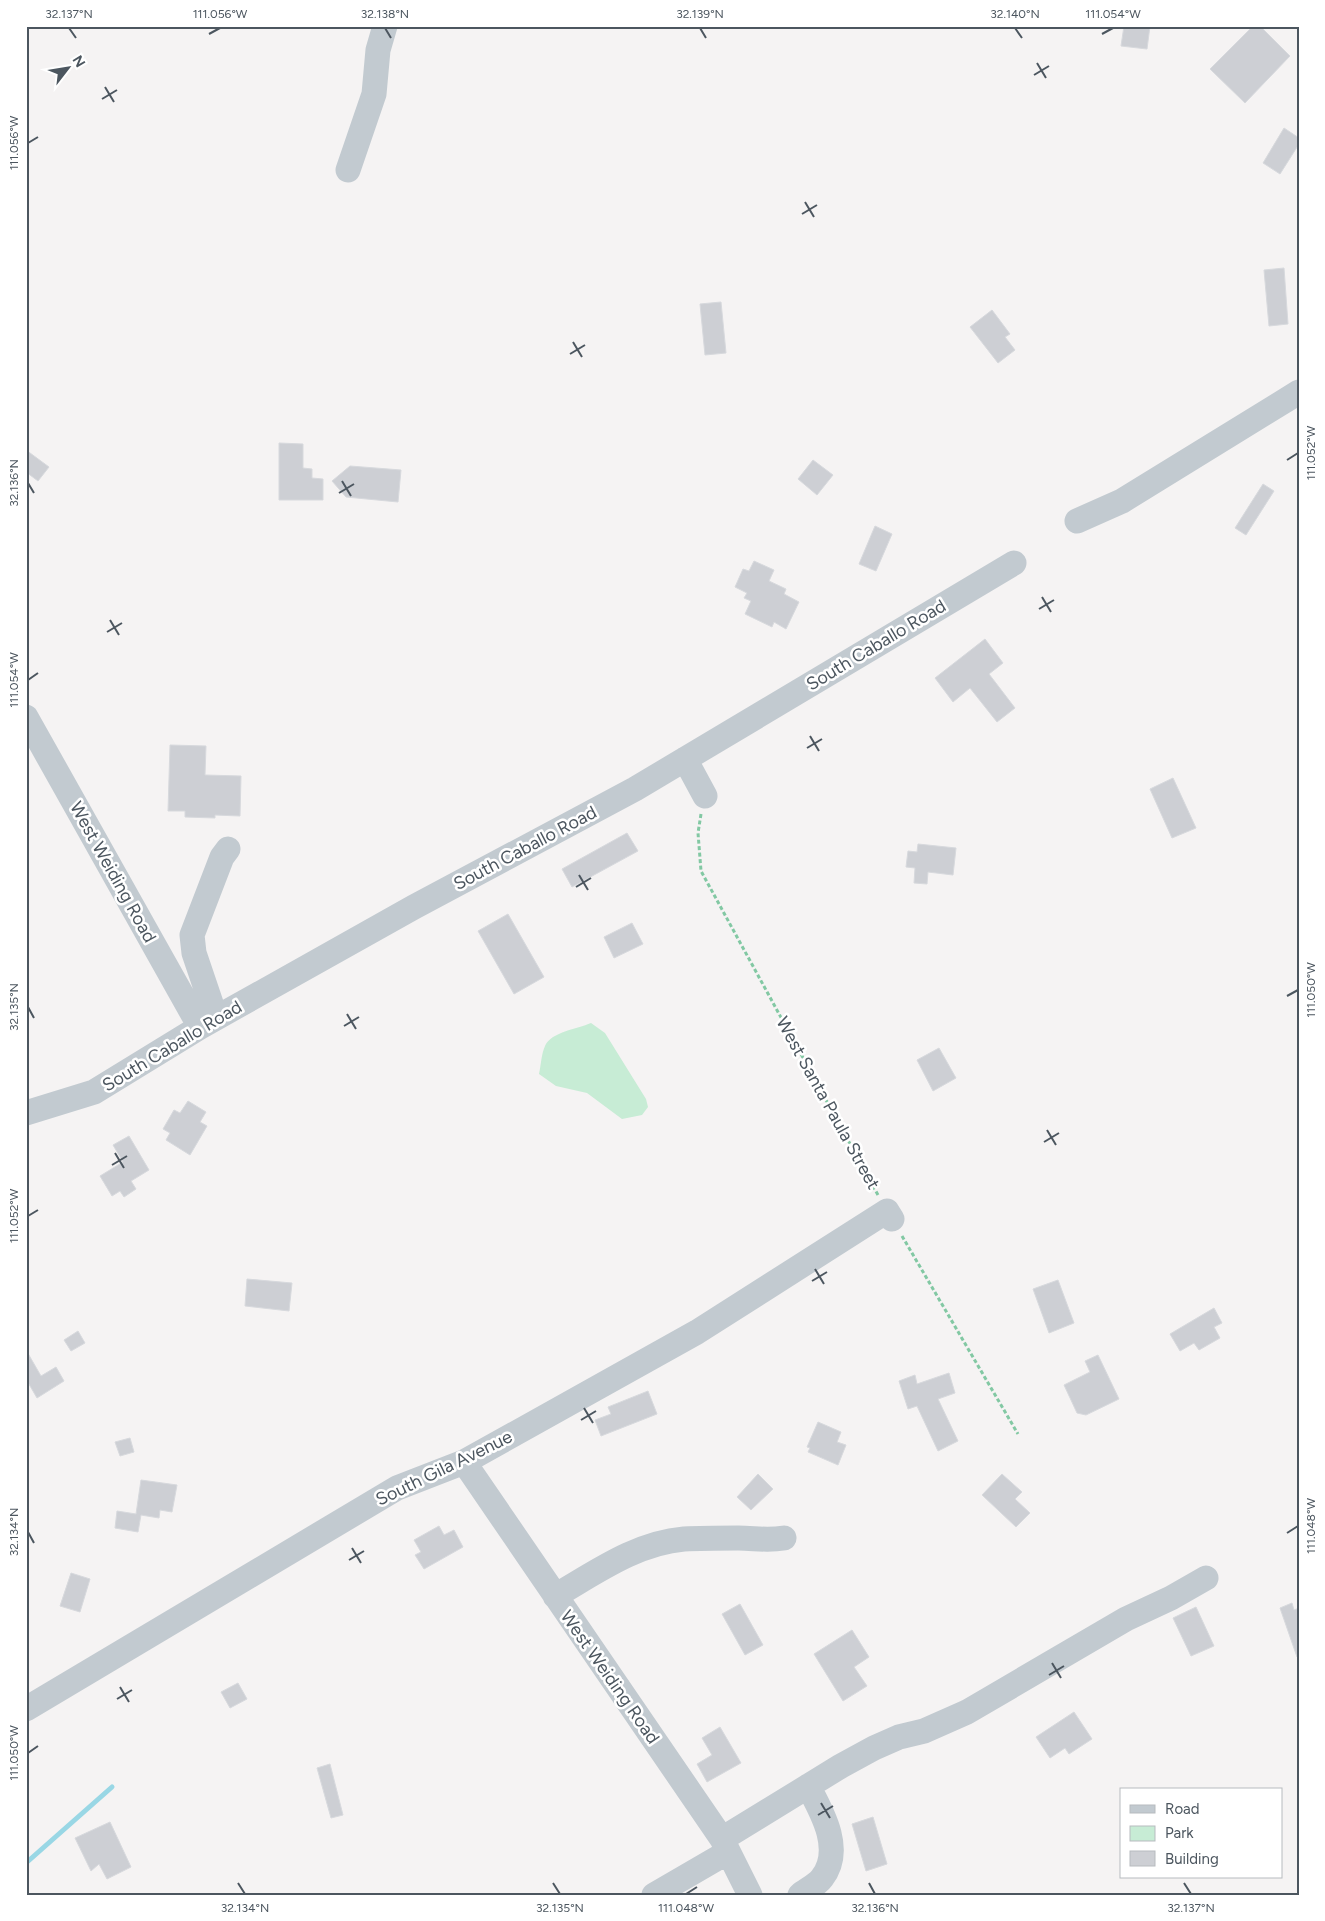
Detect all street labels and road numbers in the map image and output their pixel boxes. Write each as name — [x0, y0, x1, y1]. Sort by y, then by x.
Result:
street label: South Caballo Road — [802, 595, 950, 695]
street label: West Weiding Road — [65, 798, 161, 946]
street label: South Caballo Road — [450, 801, 600, 895]
street label: South Caballo Road — [98, 996, 246, 1096]
street label: West Santa Paula Street — [771, 1013, 885, 1193]
street label: South Gila Avenue — [372, 1425, 516, 1511]
street label: West Weiding Road — [556, 1606, 664, 1748]

